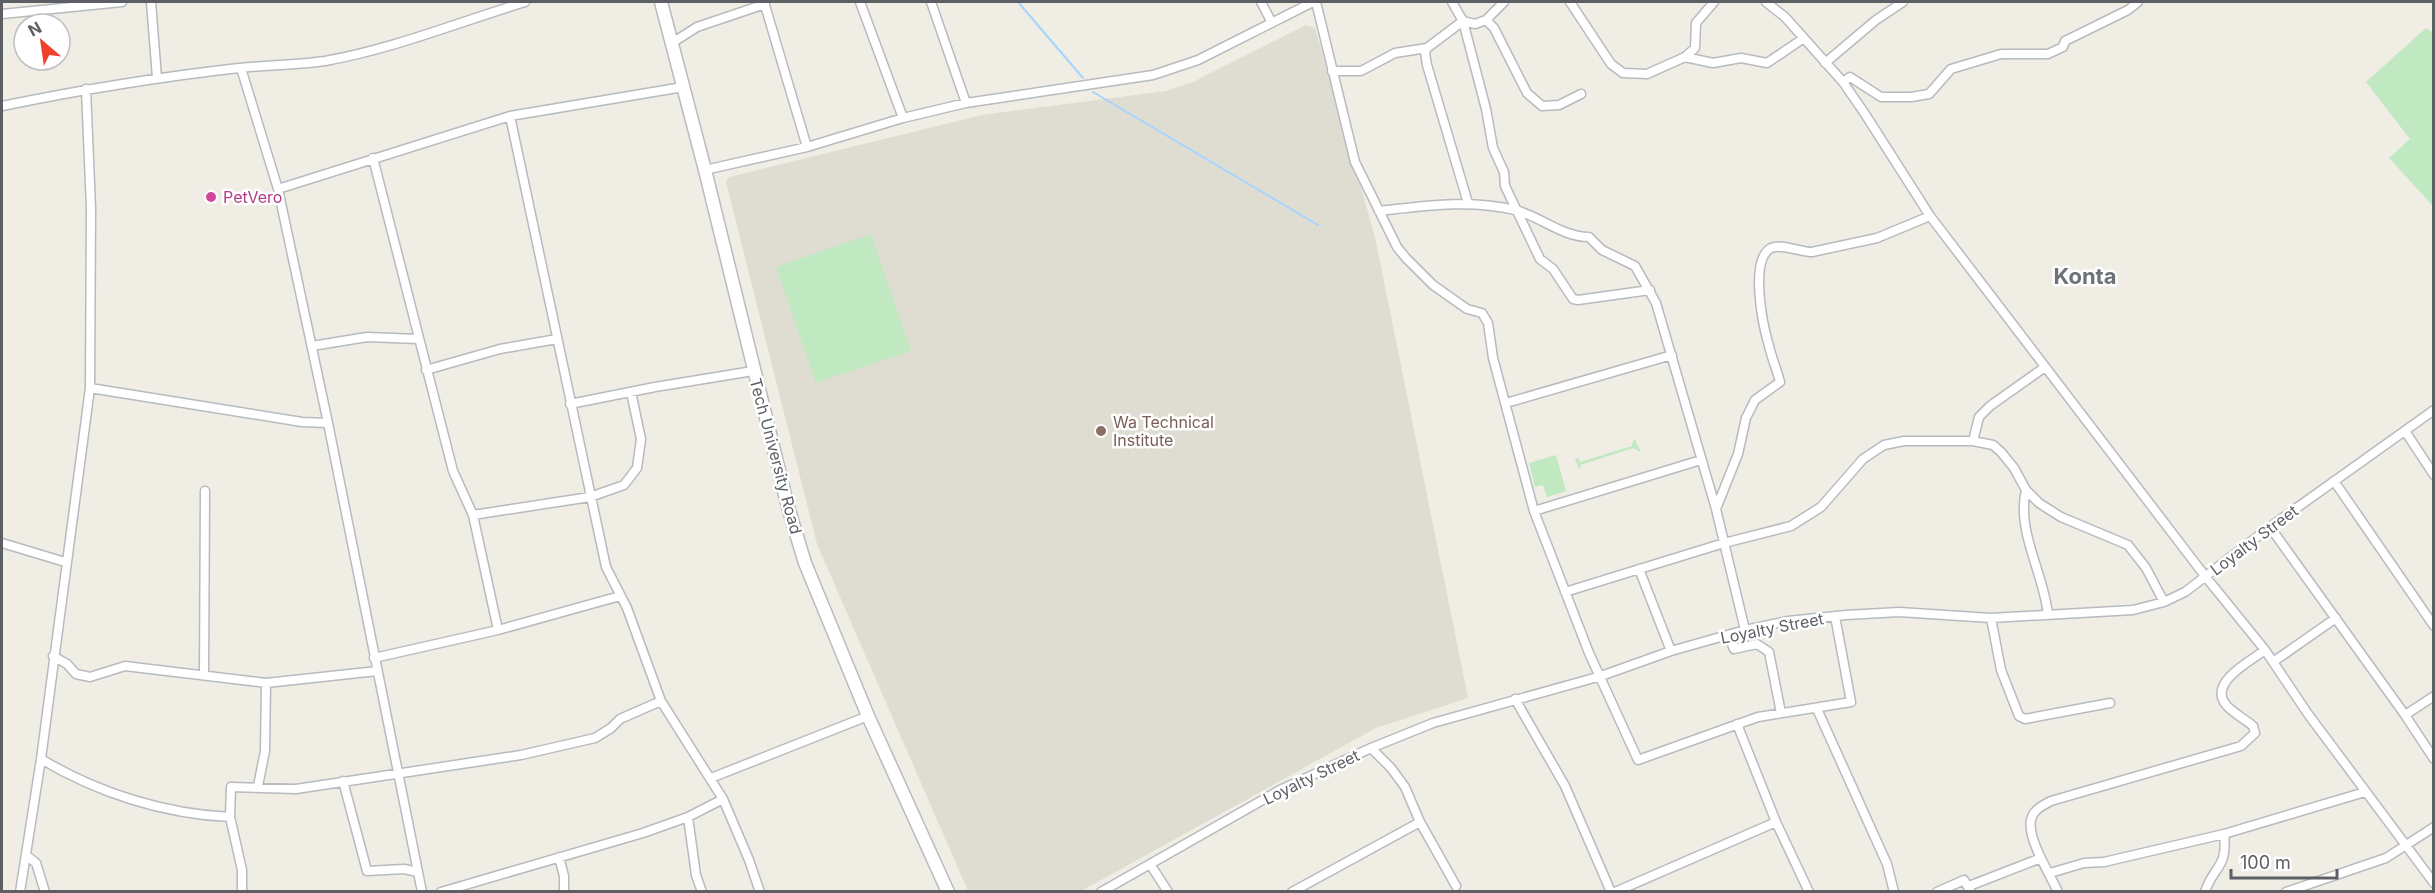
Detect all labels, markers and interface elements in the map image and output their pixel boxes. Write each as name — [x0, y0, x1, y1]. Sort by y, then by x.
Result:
north arrow — [12, 12, 72, 72]
text: N — [25, 17, 45, 41]
place label: PetVero — [223, 187, 282, 207]
marker: PetVero — [204, 190, 218, 204]
district label: Konta — [2053, 263, 2117, 289]
street label: Tech University Road — [746, 376, 806, 536]
place label: Wa Technical Institute — [1113, 412, 1214, 450]
marker: Wa Technical Institute — [1094, 424, 1108, 438]
street label: Loyalty Street — [2206, 501, 2302, 579]
street label: Loyalty Street — [1719, 608, 1825, 648]
street label: Loyalty Street — [1260, 745, 1362, 809]
scale bar — [2231, 842, 2338, 880]
text: 100 m — [2240, 852, 2291, 873]

